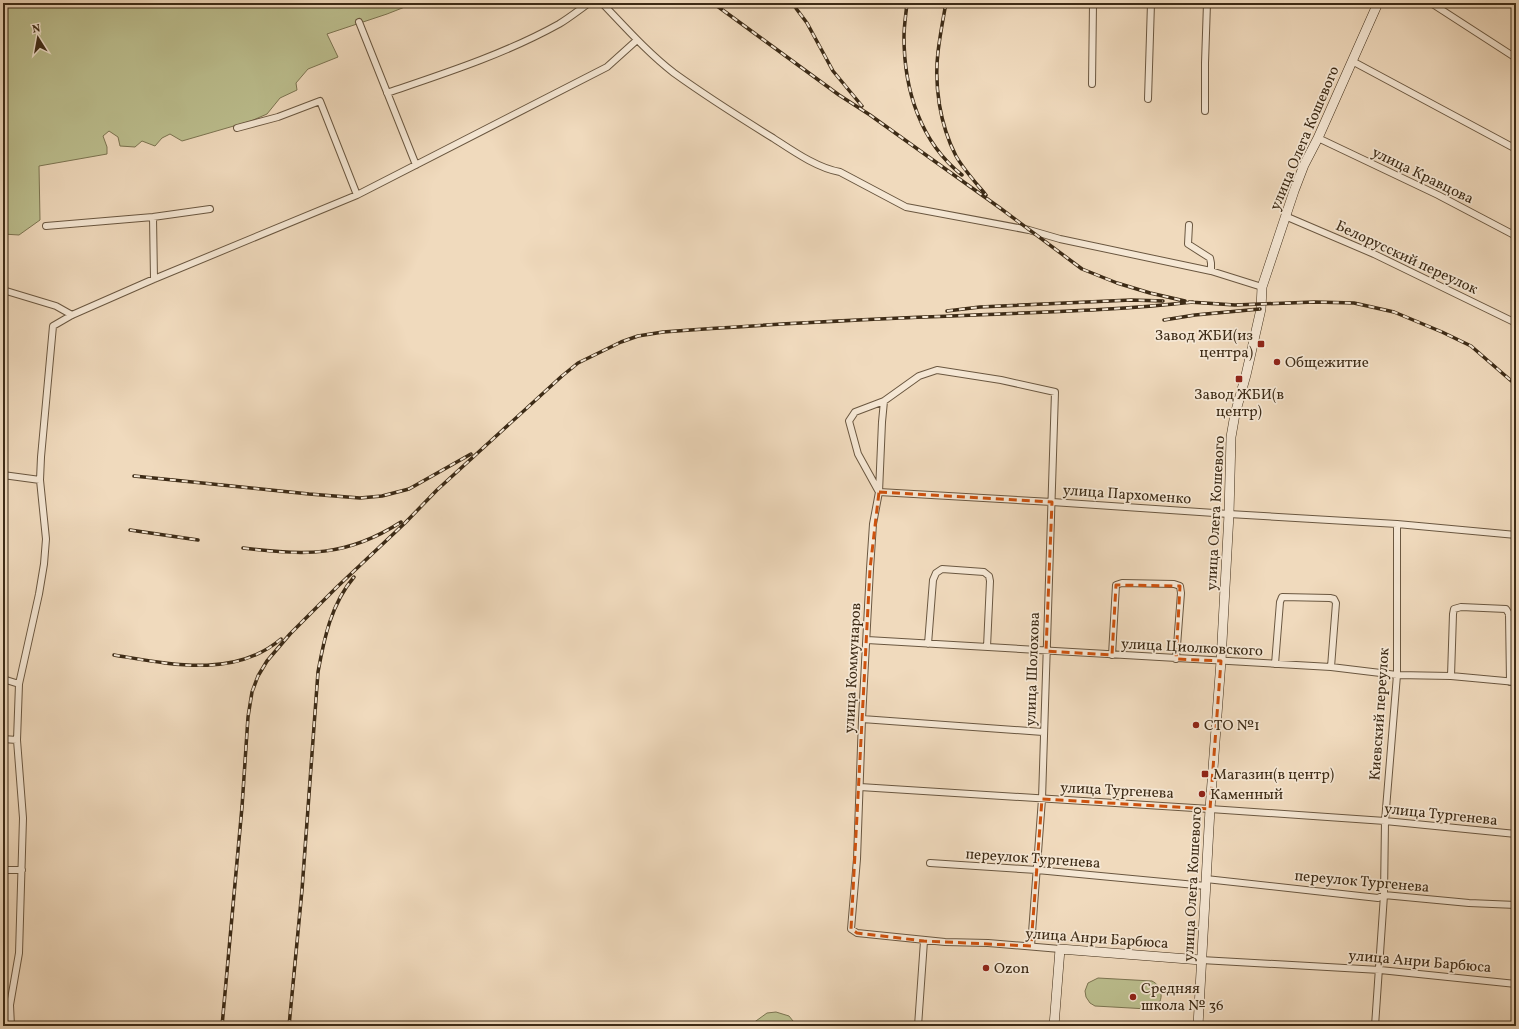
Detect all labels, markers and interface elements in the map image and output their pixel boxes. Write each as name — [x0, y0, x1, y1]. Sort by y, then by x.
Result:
north arrow — [18, 18, 58, 58]
text: N — [31, 22, 42, 38]
street label: улица Олега Кошевого — [1265, 63, 1345, 214]
street label: улица Кравцова — [1368, 143, 1477, 210]
street label: Белорусский переулок — [1332, 216, 1481, 301]
place label: Завод ЖБИ(из центра) — [1155, 326, 1253, 364]
marker: Завод ЖБИ(из центра) — [1256, 339, 1266, 349]
place label: Общежитие — [1285, 353, 1369, 374]
marker: Общежитие — [1272, 357, 1282, 367]
marker: Завод ЖБИ(в центр) — [1234, 374, 1244, 384]
place label: Завод ЖБИ(в центр) — [1194, 385, 1284, 423]
street label: улица Олега Кошевого — [1202, 435, 1231, 591]
street label: улица Пархоменко — [1062, 481, 1192, 510]
street label: улица Коммунаров — [840, 602, 867, 734]
street label: улица Шолохова — [1021, 612, 1046, 727]
street label: улица Циолковского — [1120, 634, 1263, 663]
street label: Киевский переулок — [1365, 647, 1396, 781]
place label: СТО №1 — [1204, 716, 1260, 737]
marker: СТО №1 — [1191, 720, 1201, 730]
place label: Магазин(в центр) — [1213, 765, 1334, 786]
marker: Магазин(в центр) — [1200, 769, 1210, 779]
street label: улица Тургенева — [1060, 778, 1174, 805]
place label: Каменный — [1210, 785, 1283, 806]
marker: Каменный — [1197, 789, 1207, 799]
street label: улица Тургенева — [1383, 799, 1499, 832]
street label: улица Олега Кошевого — [1179, 806, 1208, 962]
street label: переулок Тургенева — [965, 844, 1101, 875]
street label: переулок Тургенева — [1294, 866, 1430, 899]
street label: улица Анри Барбюса — [1025, 924, 1169, 955]
street label: улица Анри Барбюса — [1347, 946, 1492, 979]
place label: Ozon — [994, 959, 1029, 980]
marker: Ozon — [981, 963, 991, 973]
place label: Средняя школа № 36 — [1141, 979, 1224, 1017]
marker: Средняя школа № 36 — [1128, 992, 1138, 1002]

